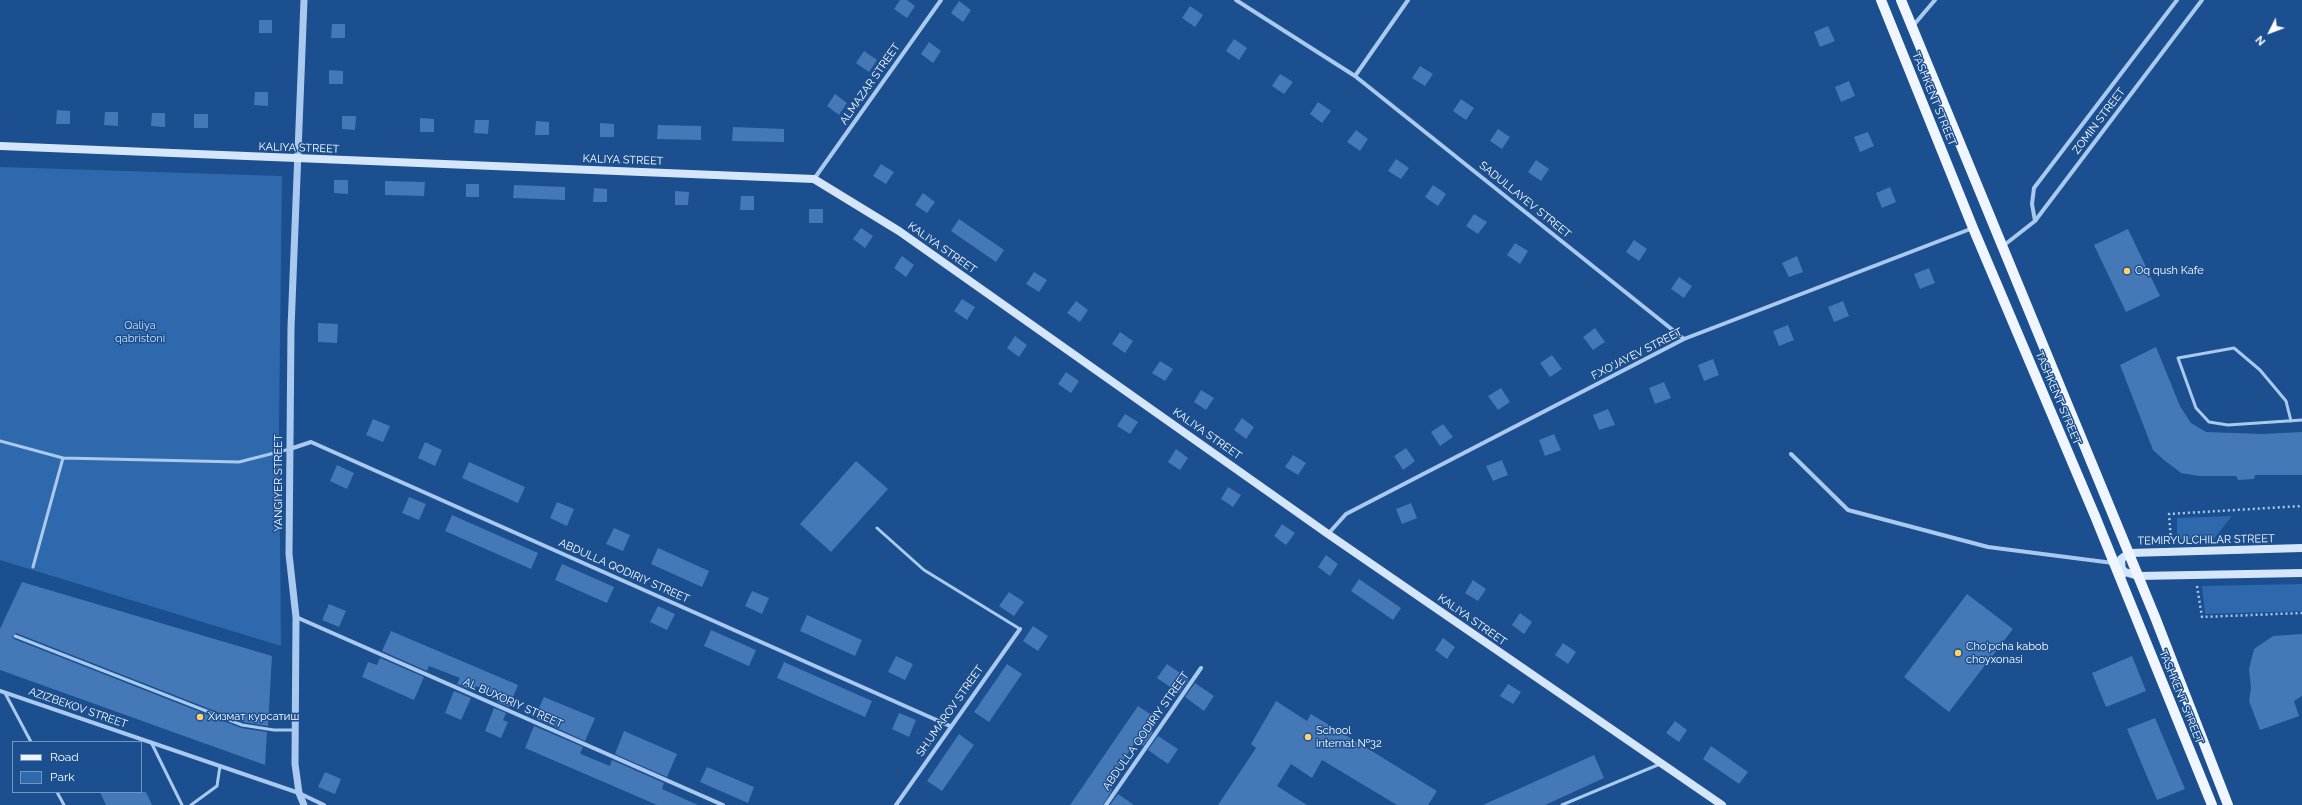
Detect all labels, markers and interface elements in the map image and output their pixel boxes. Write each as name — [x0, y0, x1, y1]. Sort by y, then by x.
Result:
north arrow — [2250, 12, 2290, 52]
text: N — [2253, 33, 2268, 48]
street label: ALMAZAR STREET — [837, 41, 903, 127]
street label: TASHKENT STREET — [1909, 50, 1959, 148]
street label: ZOMIN STREET — [2070, 85, 2128, 157]
street label: KALIYA STREET — [258, 140, 340, 156]
street label: KALIYA STREET — [582, 152, 664, 168]
street label: SADULLAYEV STREET — [1476, 159, 1574, 241]
street label: KALIYA STREET — [905, 219, 979, 277]
place label: Oq qush Kafe — [2135, 264, 2204, 278]
marker: Oq qush Kafe — [2122, 266, 2132, 276]
park label: Qaliya qabristoni — [115, 319, 165, 345]
street label: F.ХO'JAYEV STREET — [1589, 325, 1685, 383]
street label: TASHKENT STREET — [2032, 349, 2084, 447]
street label: KALIYA STREET — [1170, 405, 1244, 463]
street label: YANGIYER STREET — [272, 434, 286, 532]
street label: TEMIRYULCHILAR STREET — [2137, 532, 2275, 548]
street label: ABDULLA QODIRIY STREET — [557, 536, 691, 606]
street label: KALIYA STREET — [1435, 591, 1509, 649]
place label: Cho‘pcha kabob choyxonasi — [1966, 640, 2048, 666]
marker: Cho‘pcha kabob choyxonasi — [1953, 648, 1963, 658]
street label: TASHKENT STREET — [2156, 648, 2206, 746]
street label: SH.UMAROV STREET — [914, 663, 986, 759]
street label: ABDULLA QODIRIY STREET — [1100, 669, 1192, 793]
street label: AL BUXORIY STREET — [461, 675, 565, 731]
street label: AZIZBEKOV STREET — [27, 685, 129, 731]
place label: Хизмат курсатиш — [208, 710, 299, 724]
marker: Хизмат курсатиш — [195, 712, 205, 722]
place label: School internat №32 — [1316, 724, 1382, 750]
marker: School internat №32 — [1303, 732, 1313, 742]
legend — [12, 741, 142, 793]
text: Road — [50, 750, 79, 764]
text: Park — [50, 770, 75, 784]

